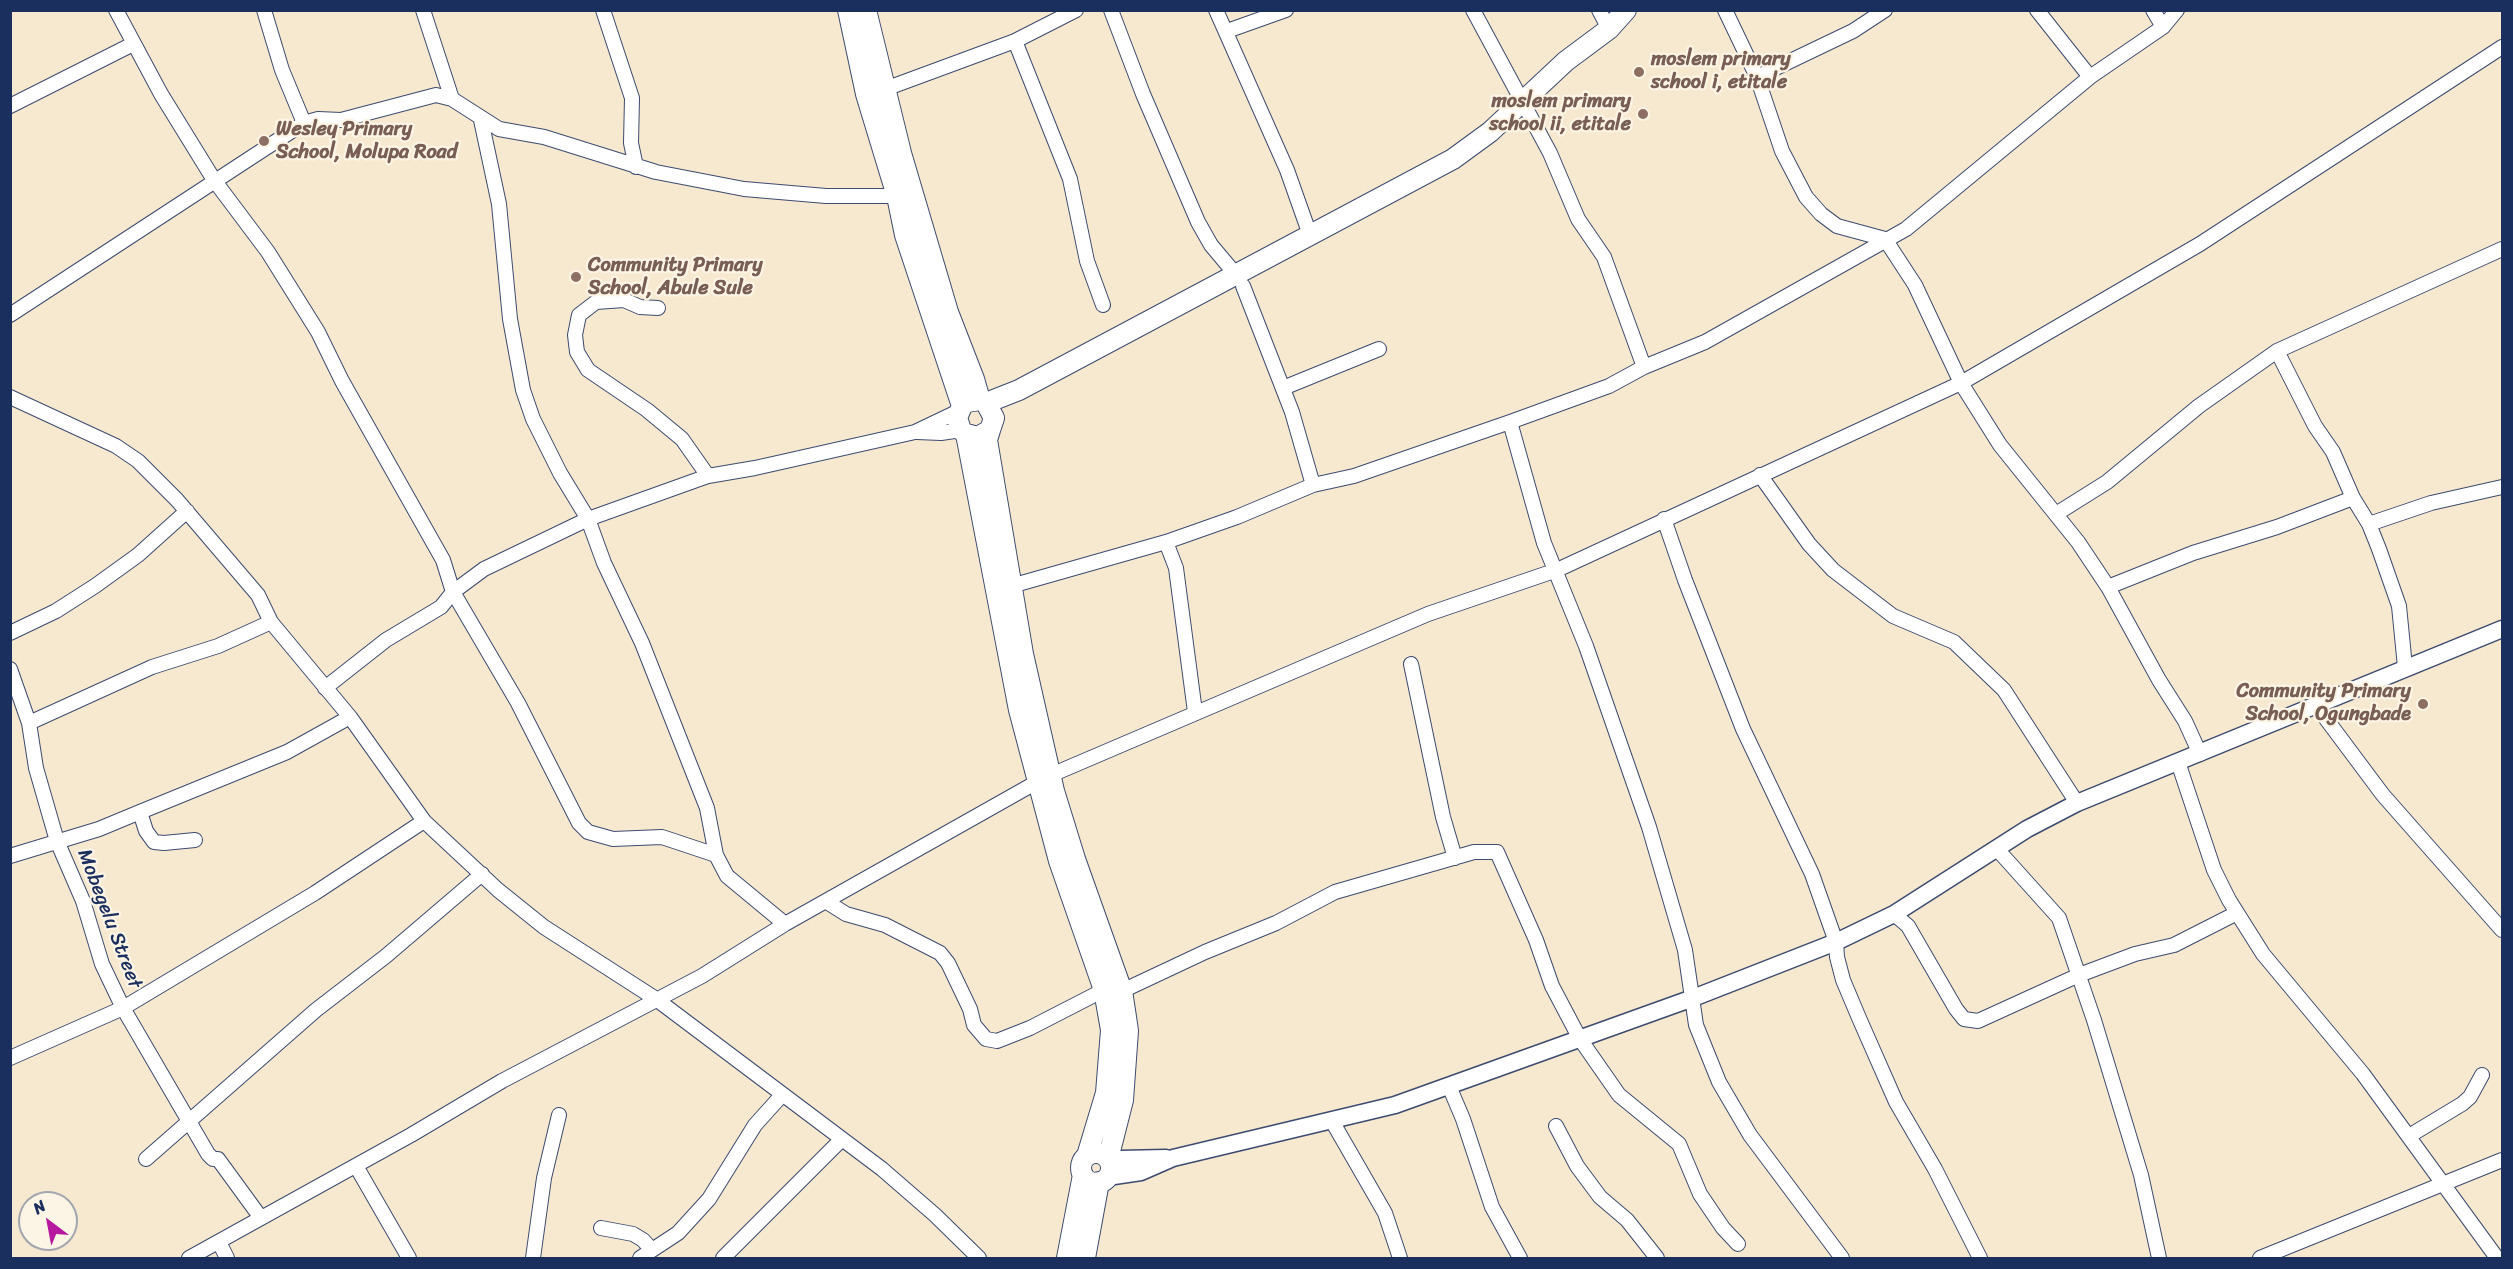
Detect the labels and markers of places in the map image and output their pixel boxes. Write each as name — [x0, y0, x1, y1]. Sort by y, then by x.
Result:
place label: moslem primary school i, etitale — [1651, 48, 1791, 95]
marker: moslem primary school i, etitale — [1632, 65, 1646, 79]
place label: moslem primary school ii, etitale — [1489, 90, 1631, 137]
marker: moslem primary school ii, etitale — [1636, 107, 1650, 121]
place label: Wesley Primary School, Molupa Road — [276, 118, 457, 165]
marker: Wesley Primary School, Molupa Road — [257, 134, 271, 148]
place label: Community Primary School, Abule Sule — [588, 254, 763, 301]
marker: Community Primary School, Abule Sule — [569, 270, 583, 284]
place label: Community Primary School, Ogungbade — [2236, 680, 2411, 727]
marker: Community Primary School, Ogungbade — [2416, 697, 2430, 711]

